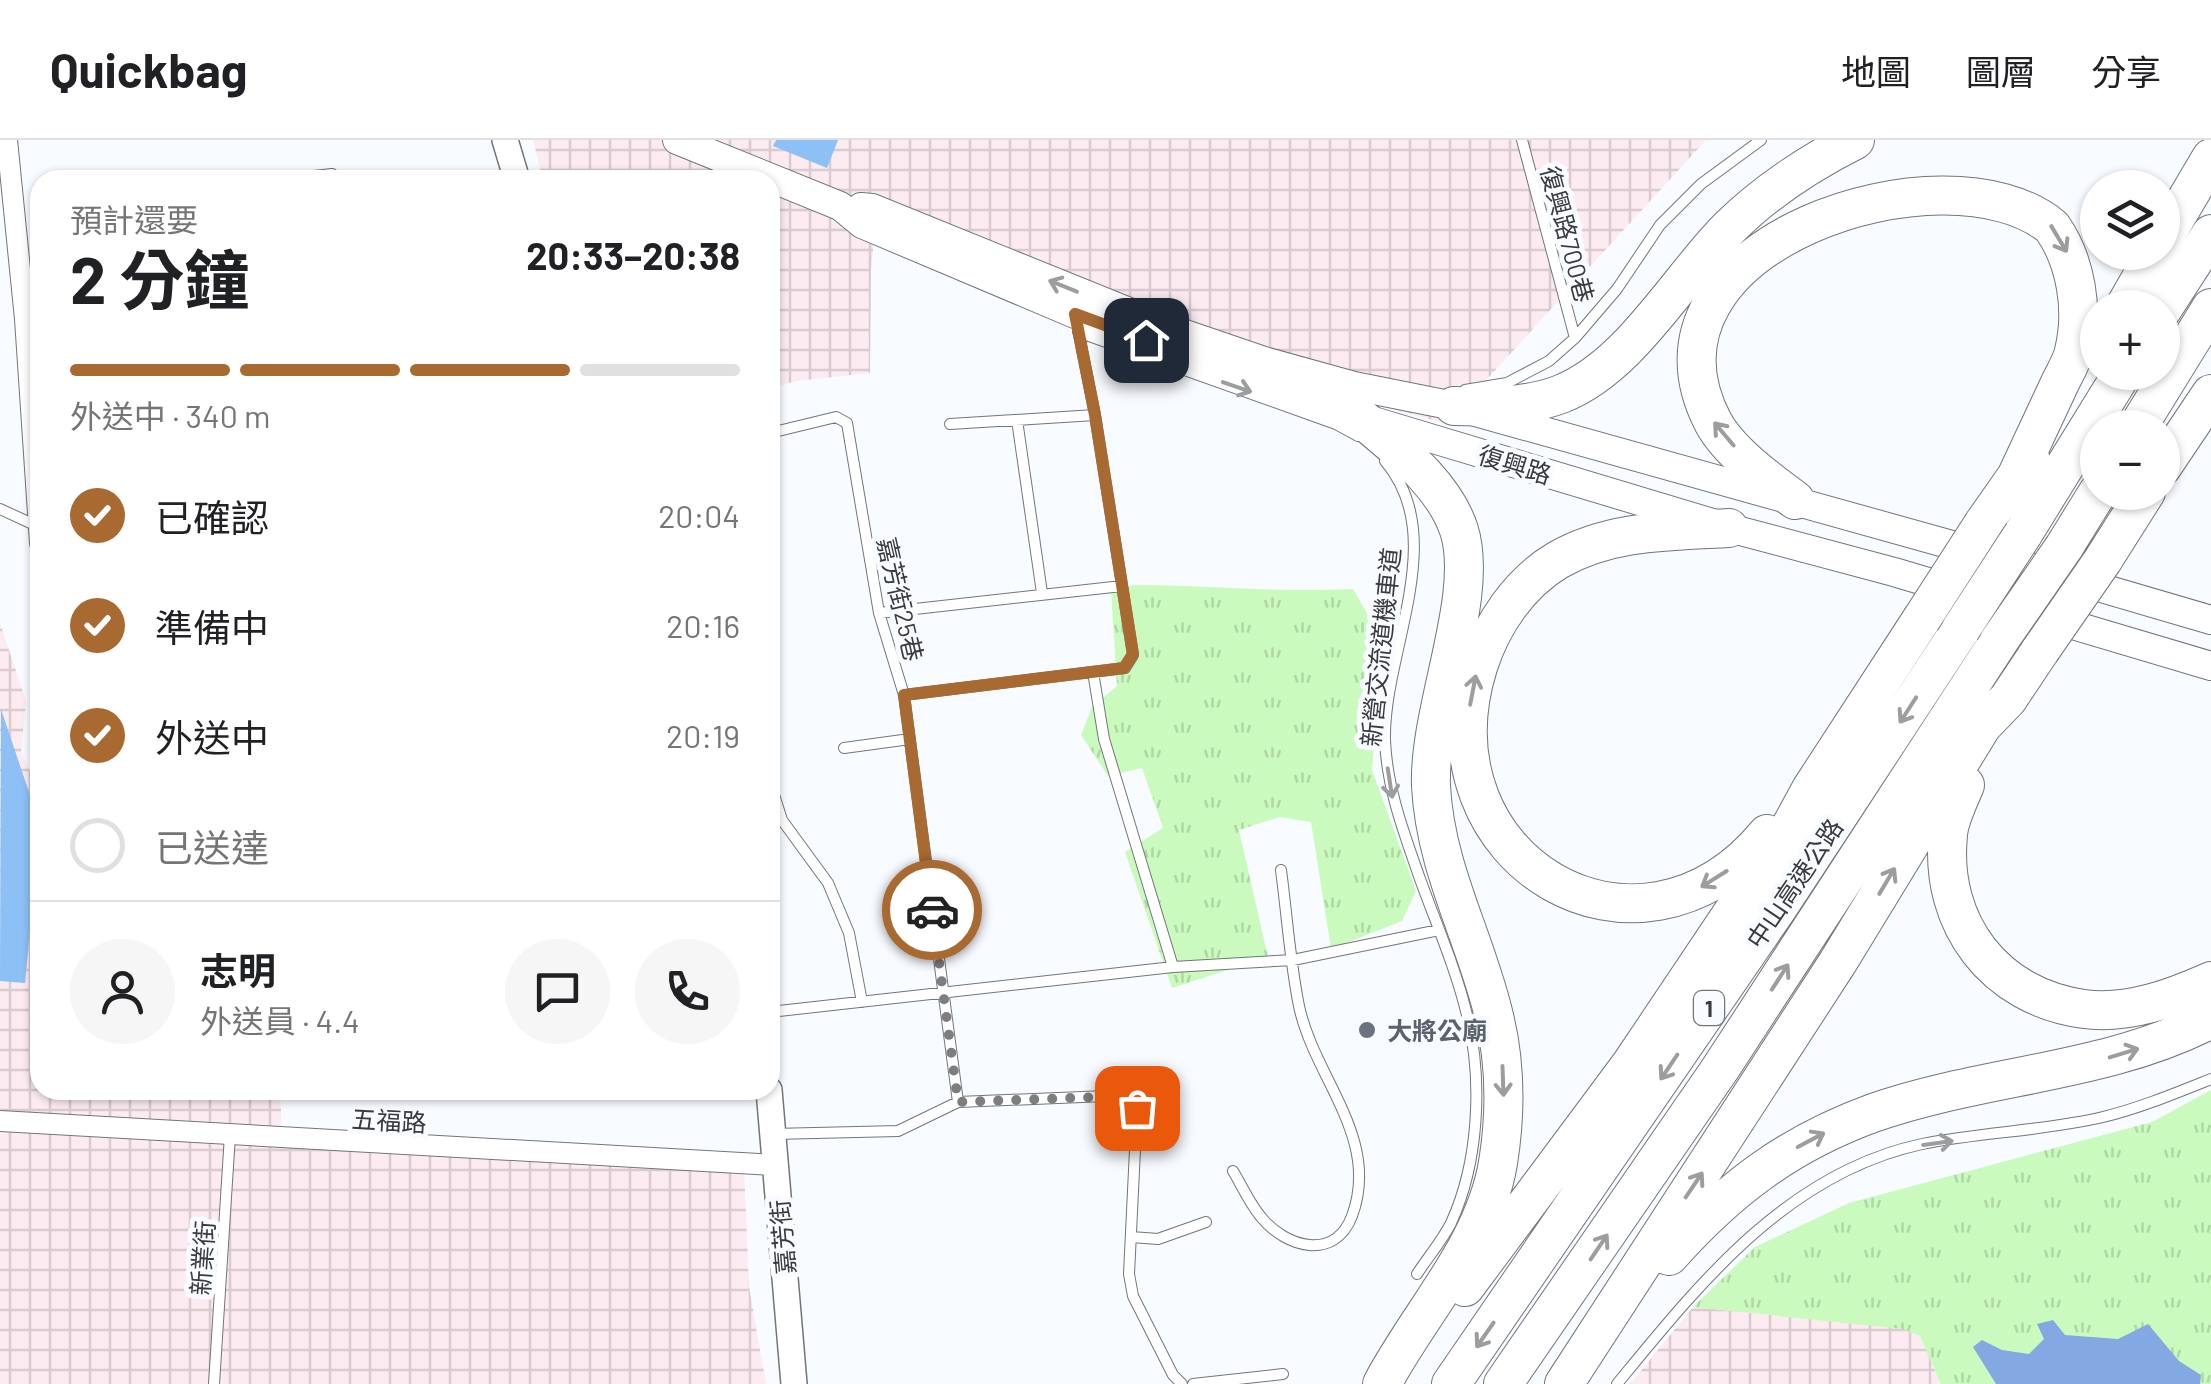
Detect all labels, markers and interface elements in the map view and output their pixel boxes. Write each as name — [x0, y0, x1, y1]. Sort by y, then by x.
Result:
text: Quickbag — [50, 40, 247, 98]
text: 地圖 — [1841, 50, 1911, 92]
text: 圖層 — [1966, 50, 2036, 92]
text: 分享 — [2091, 50, 2161, 92]
street label: 復興路700巷 — [1535, 162, 1601, 306]
map controls — [2080, 170, 2180, 510]
button: layers — [2080, 170, 2180, 270]
text: 預計還要 — [70, 200, 198, 238]
one-way arrow — [2049, 224, 2069, 253]
text: 20:33–20:38 — [526, 232, 740, 278]
text: 2 分鐘 — [70, 239, 249, 317]
one-way arrow — [1049, 275, 1079, 293]
button: + — [2080, 290, 2180, 390]
pin — [1104, 298, 1189, 383]
icon: home — [1119, 313, 1174, 368]
one-way arrow — [1220, 380, 1252, 398]
text: 外送中 · 340 m — [70, 396, 271, 434]
button: − — [2080, 410, 2180, 510]
one-way arrow — [1713, 422, 1735, 448]
street label: 復興路 — [1475, 439, 1555, 489]
icon: check — [70, 488, 125, 543]
text: 已確認 — [155, 494, 269, 540]
text: 20:04 — [658, 496, 740, 534]
street label: 嘉芳街25巷 — [872, 534, 930, 664]
street label: 新營交流道機車道 — [1355, 546, 1405, 748]
icon: check — [70, 598, 125, 653]
text: 準備中 — [155, 604, 269, 650]
text: 20:16 — [666, 606, 740, 644]
one-way arrow — [1464, 674, 1483, 706]
one-way arrow — [1897, 696, 1918, 724]
icon: check — [70, 708, 125, 763]
text: 外送中 — [155, 714, 269, 760]
text: 20:19 — [666, 716, 740, 754]
one-way arrow — [1382, 766, 1400, 799]
street label: 中山高速公路 — [1740, 812, 1848, 954]
text: 已送達 — [155, 824, 269, 870]
courier — [882, 860, 982, 960]
one-way arrow — [1877, 867, 1897, 896]
one-way arrow — [1700, 869, 1729, 889]
icon: car — [905, 883, 960, 938]
button: person — [70, 939, 175, 1044]
button: chat — [505, 939, 610, 1044]
button: phone — [635, 939, 740, 1044]
text: 志明 — [200, 947, 276, 993]
one-way arrow — [1770, 964, 1791, 992]
road number: 1 — [1694, 991, 1724, 1025]
text: 外送員 · 4.4 — [200, 1001, 360, 1039]
place label: 大將公廟 — [1387, 1015, 1487, 1045]
marker: 大將公廟 — [1356, 1019, 1378, 1041]
one-way arrow — [2107, 1043, 2139, 1061]
one-way arrow — [1658, 1053, 1679, 1081]
one-way arrow — [1494, 1065, 1513, 1097]
pin — [1095, 1066, 1180, 1151]
icon: bag — [1110, 1081, 1165, 1136]
street label: 五福路 — [351, 1103, 427, 1137]
one-way arrow — [1796, 1130, 1826, 1150]
one-way arrow — [1921, 1133, 1954, 1151]
one-way arrow — [1683, 1172, 1704, 1200]
street label: 嘉芳街 — [764, 1198, 800, 1276]
street label: 新業街 — [184, 1220, 220, 1296]
one-way arrow — [1588, 1233, 1609, 1261]
one-way arrow — [1475, 1321, 1496, 1349]

